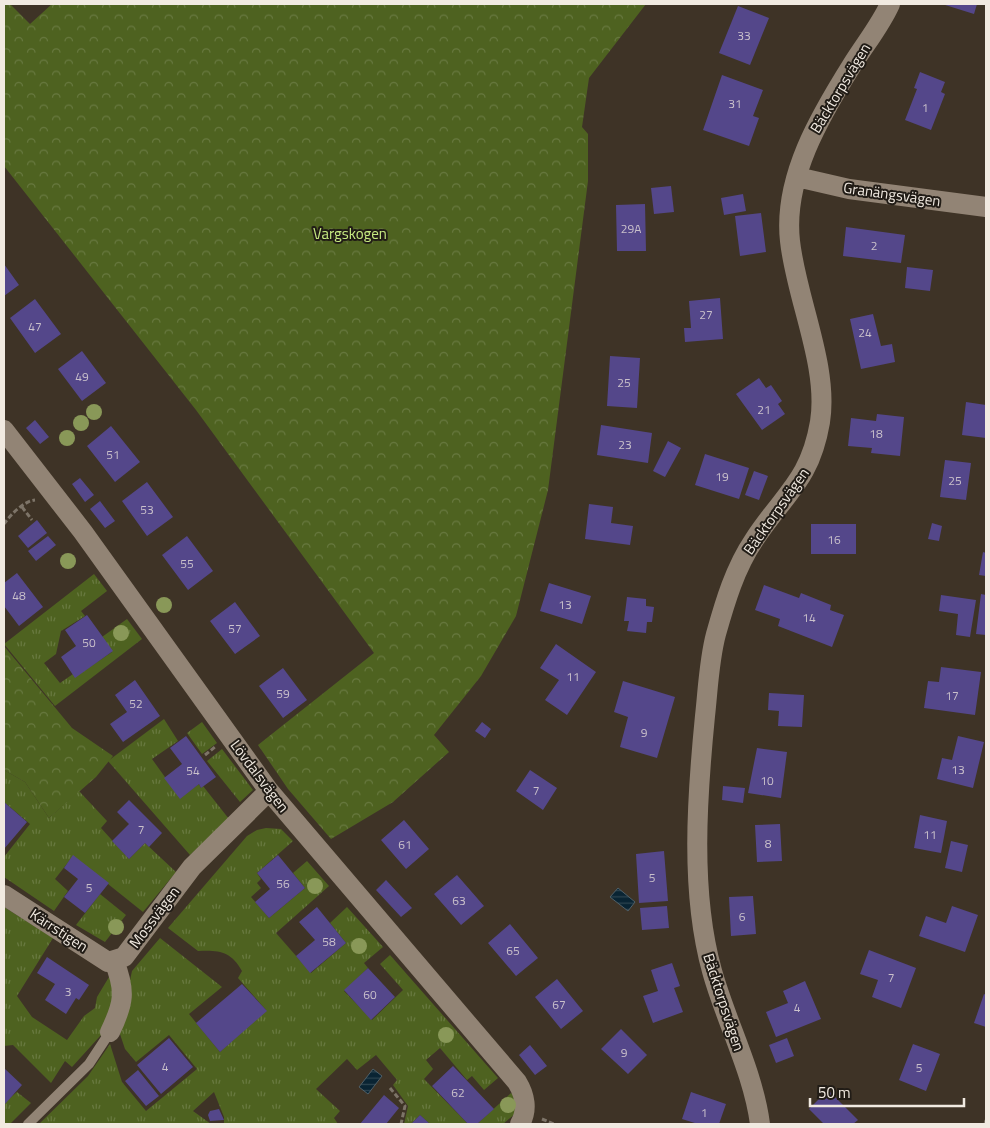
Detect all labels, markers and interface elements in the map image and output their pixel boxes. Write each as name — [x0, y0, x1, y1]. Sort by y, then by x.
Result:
house number: 33 — [737, 26, 751, 45]
street label: Bäcktorpsvägen — [804, 39, 876, 137]
house number: 31 — [728, 94, 742, 113]
house number: 1 — [922, 98, 928, 117]
street label: Granängsvägen — [842, 176, 942, 212]
house number: 29A — [621, 219, 641, 238]
park label: Vargskogen — [313, 222, 387, 245]
house number: 2 — [871, 236, 877, 255]
house number: 27 — [699, 305, 713, 324]
house number: 47 — [28, 317, 42, 336]
house number: 24 — [858, 323, 872, 342]
house number: 49 — [75, 367, 89, 386]
house number: 25 — [617, 373, 631, 392]
house number: 21 — [757, 400, 771, 419]
house number: 18 — [869, 424, 883, 443]
house number: 23 — [618, 435, 632, 454]
house number: 51 — [106, 445, 120, 464]
street label: Bäcktorpsvägen — [737, 463, 815, 559]
house number: 19 — [715, 467, 729, 486]
house number: 25 — [948, 471, 962, 490]
house number: 53 — [140, 500, 154, 519]
house number: 16 — [827, 530, 841, 549]
house number: 55 — [180, 554, 194, 573]
house number: 48 — [12, 586, 26, 605]
house number: 13 — [558, 595, 572, 614]
house number: 14 — [802, 608, 816, 627]
house number: 57 — [228, 619, 242, 638]
house number: 50 — [82, 633, 96, 652]
house number: 11 — [566, 667, 580, 686]
house number: 59 — [276, 684, 290, 703]
house number: 17 — [945, 686, 959, 705]
house number: 52 — [129, 694, 143, 713]
house number: 9 — [641, 723, 648, 742]
street label: Lövdalsvägen — [225, 735, 295, 817]
house number: 13 — [951, 760, 965, 779]
house number: 54 — [186, 761, 200, 780]
house number: 10 — [760, 771, 774, 790]
house number: 7 — [533, 781, 539, 800]
house number: 7 — [138, 820, 144, 839]
house number: 11 — [923, 825, 937, 844]
house number: 8 — [765, 834, 772, 853]
house number: 61 — [398, 835, 412, 854]
house number: 5 — [649, 868, 656, 887]
house number: 56 — [276, 874, 290, 893]
house number: 5 — [86, 878, 93, 897]
street label: Mossvägen — [123, 881, 185, 953]
house number: 63 — [452, 891, 466, 910]
street label: Kärrstigen — [25, 903, 93, 957]
house number: 6 — [739, 907, 746, 926]
house number: 58 — [322, 932, 336, 951]
house number: 65 — [506, 941, 520, 960]
street label: Bäcktorpsvägen — [697, 950, 751, 1054]
house number: 7 — [888, 968, 894, 987]
house number: 3 — [65, 982, 71, 1001]
house number: 60 — [363, 985, 377, 1004]
house number: 67 — [552, 995, 566, 1014]
house number: 4 — [794, 998, 801, 1017]
house number: 9 — [621, 1043, 628, 1062]
house number: 4 — [162, 1057, 169, 1076]
house number: 5 — [916, 1058, 923, 1077]
scale bar — [810, 1076, 964, 1108]
text: 50 m — [818, 1081, 851, 1104]
house number: 62 — [451, 1083, 465, 1102]
house number: 1 — [701, 1103, 707, 1122]

